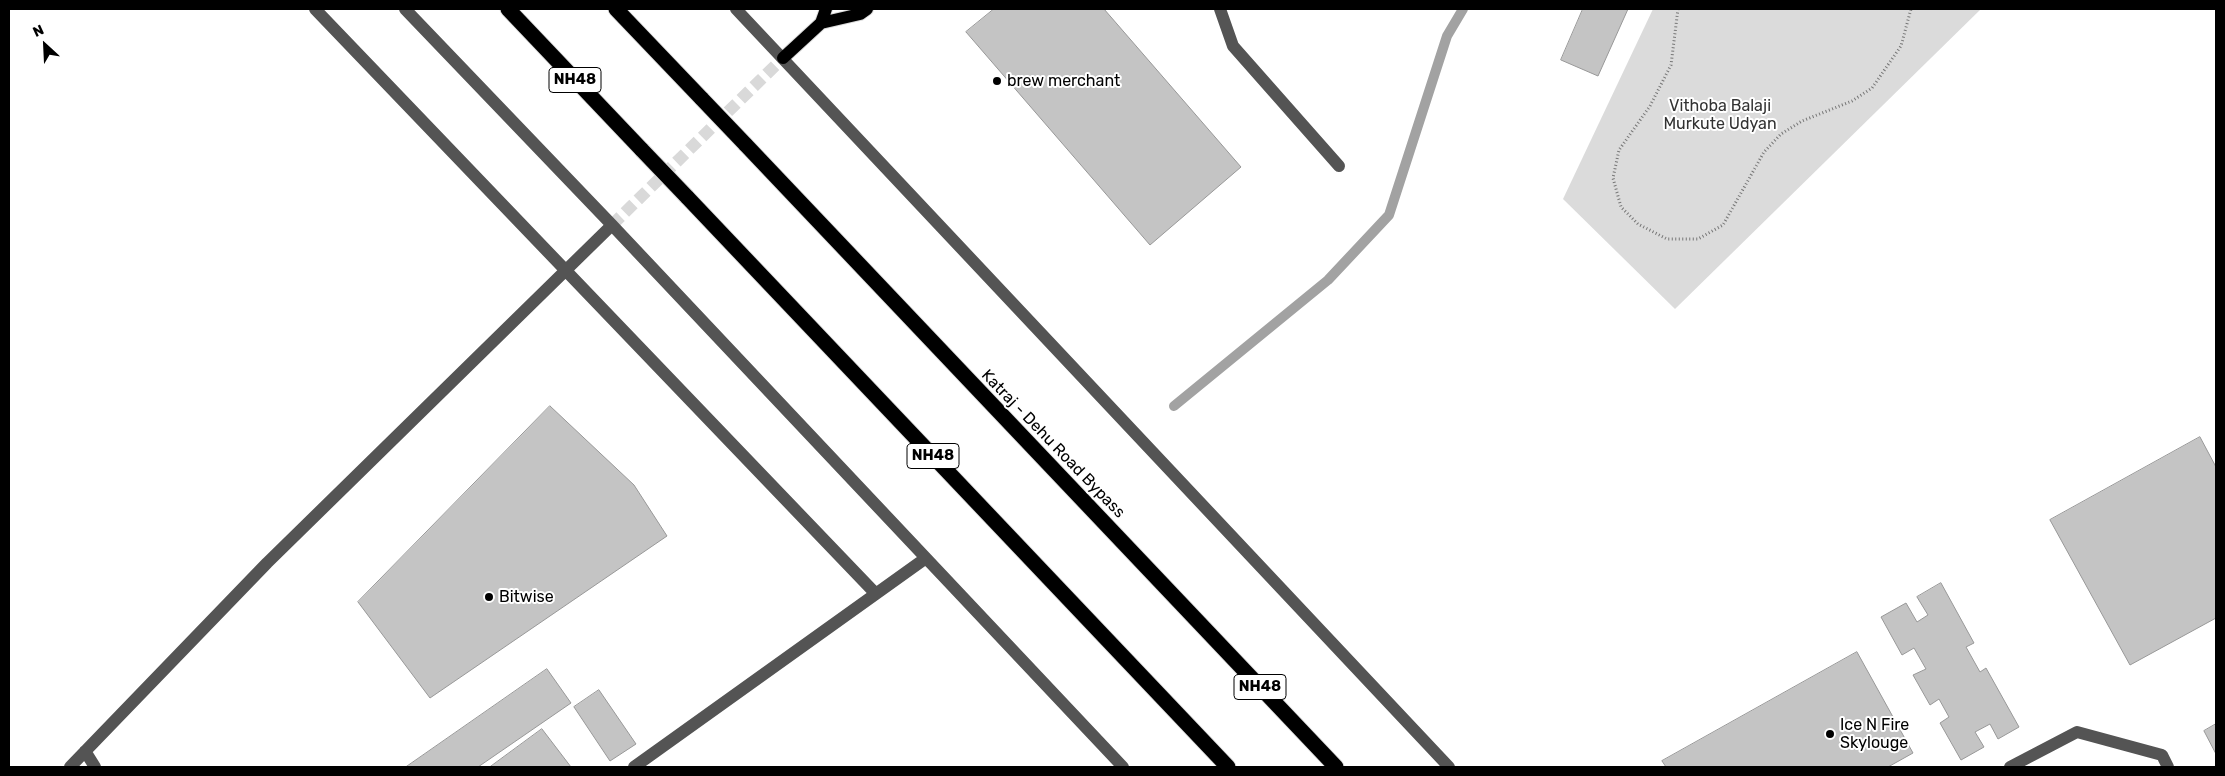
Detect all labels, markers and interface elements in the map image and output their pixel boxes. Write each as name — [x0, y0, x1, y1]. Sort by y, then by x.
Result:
north arrow — [20, 20, 70, 70]
text: N — [30, 21, 47, 41]
road number: NH48 — [549, 68, 601, 92]
place label: brew merchant — [1007, 71, 1120, 91]
marker: brew merchant — [991, 75, 1003, 87]
park label: Vithoba Balaji Murkute Udyan — [1663, 96, 1777, 134]
street label: Katraj - Dehu Road Bypass — [977, 366, 1129, 522]
road number: NH48 — [907, 444, 959, 468]
place label: Bitwise — [499, 587, 554, 607]
marker: Bitwise — [483, 591, 495, 603]
road number: NH48 — [1234, 674, 1286, 700]
place label: Ice N Fire Skylouge — [1840, 715, 1909, 753]
marker: Ice N Fire Skylouge — [1824, 728, 1836, 740]

